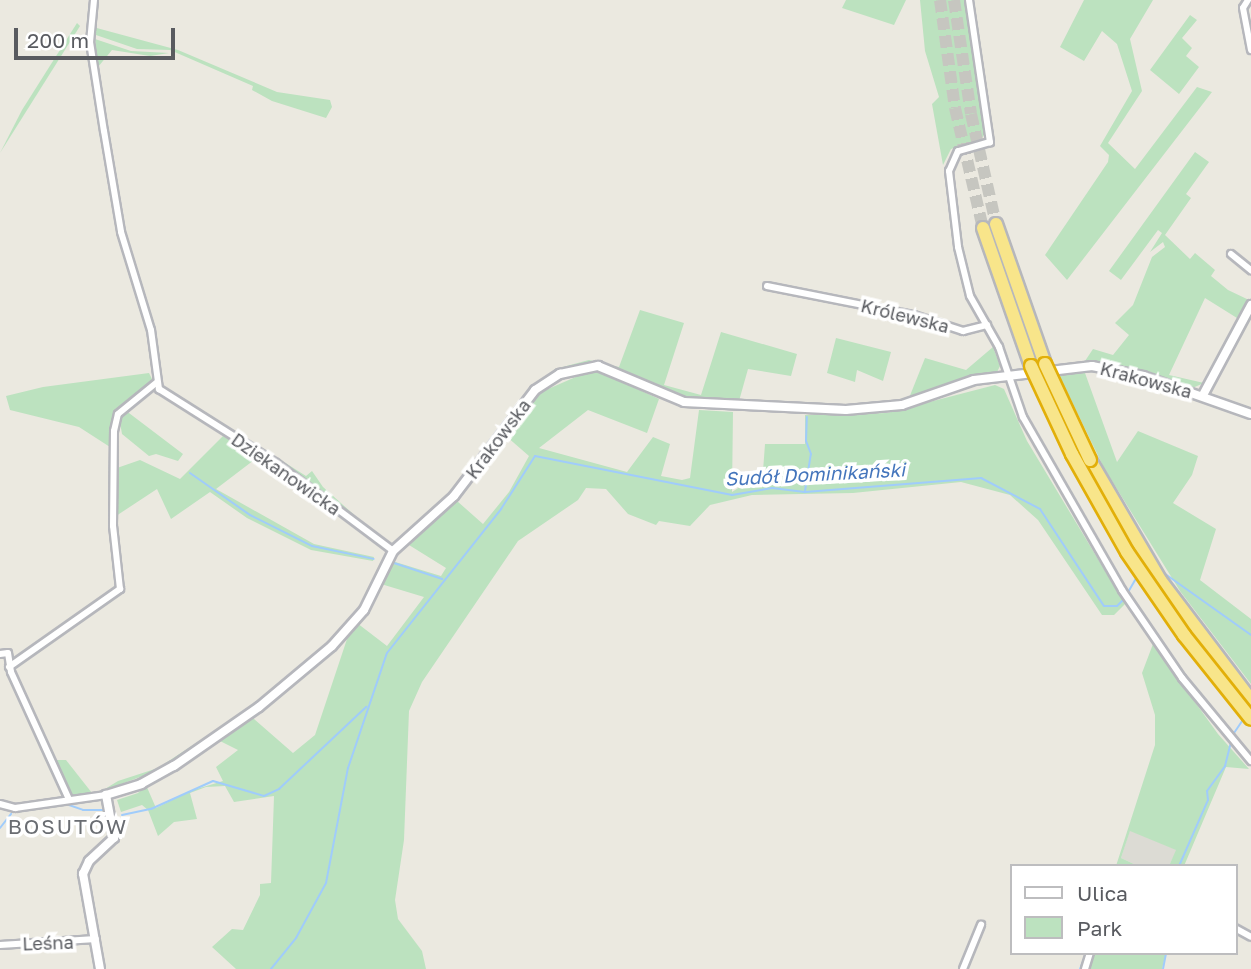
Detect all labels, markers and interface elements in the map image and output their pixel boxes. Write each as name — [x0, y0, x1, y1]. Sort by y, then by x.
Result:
scale bar — [18, 14, 178, 58]
text: 200 m — [27, 27, 89, 53]
street label: Królewska — [859, 295, 951, 337]
street label: Krakowska — [1098, 357, 1194, 403]
street label: Krakowska — [461, 395, 535, 483]
street label: Dziekanowicka — [227, 428, 345, 520]
water label: Sudół Dominikański — [724, 458, 906, 490]
district label: BOSUTÓW — [9, 813, 127, 839]
legend — [1010, 864, 1237, 955]
text: Ulica — [1077, 880, 1128, 906]
text: Park — [1077, 915, 1122, 941]
street label: Leśna — [22, 931, 74, 955]

